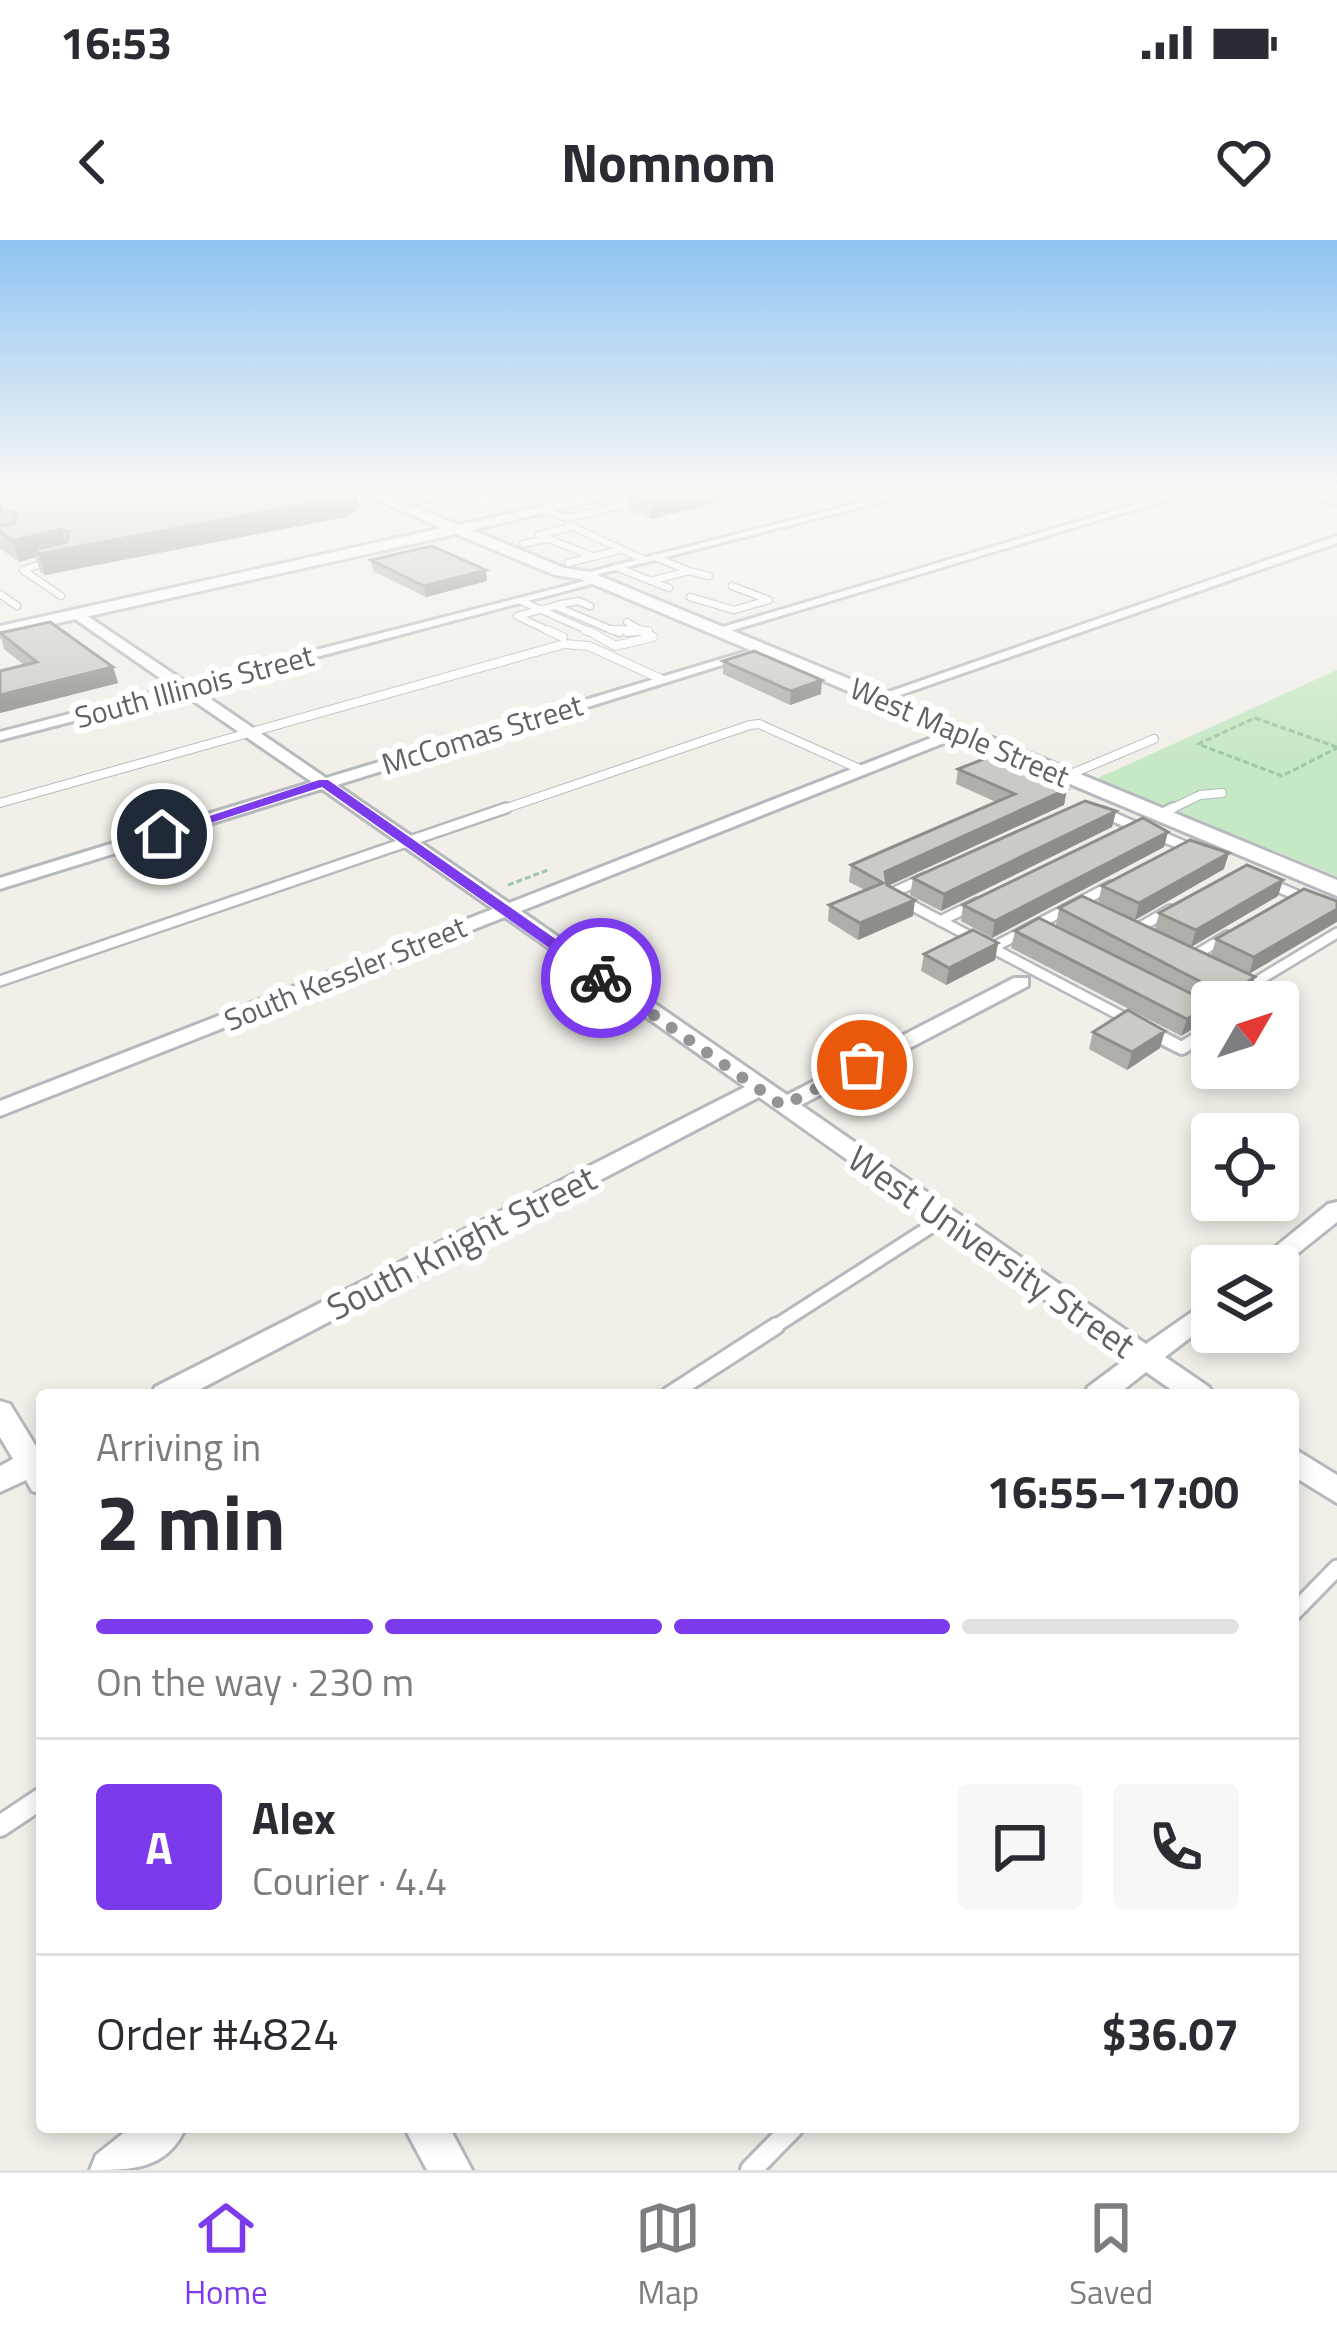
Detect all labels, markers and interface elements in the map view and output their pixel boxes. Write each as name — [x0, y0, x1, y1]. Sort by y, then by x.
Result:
text: 16:53 — [60, 8, 172, 76]
text: Nomnom — [561, 121, 776, 203]
icon: back — [60, 129, 126, 195]
icon: heart — [1211, 129, 1277, 195]
street label: South Illinois Street — [69, 632, 319, 740]
street label: West Maple Street — [843, 665, 1077, 799]
street label: McComas Street — [376, 681, 589, 786]
pin — [111, 783, 213, 885]
icon: home — [129, 801, 195, 867]
street label: South Kessler Street — [217, 903, 473, 1043]
courier — [541, 918, 661, 1038]
icon: bike — [568, 945, 634, 1011]
north arrow — [1191, 981, 1299, 1089]
map controls — [1191, 981, 1299, 1353]
pin — [811, 1014, 913, 1116]
icon: bag — [829, 1032, 895, 1098]
button: locate — [1191, 1113, 1299, 1221]
street label: West University Street — [837, 1131, 1147, 1371]
street label: South Knight Street — [317, 1150, 606, 1334]
button: layers — [1191, 1245, 1299, 1353]
text: Arriving in — [96, 1417, 261, 1476]
text: 16:55–17:00 — [987, 1457, 1239, 1525]
text: 2 min — [96, 1462, 286, 1580]
text: On the way · 230 m — [96, 1652, 414, 1711]
text: Alex — [252, 1783, 336, 1851]
button: chat — [957, 1784, 1083, 1910]
button: phone — [1113, 1784, 1239, 1910]
text: A — [145, 1813, 173, 1881]
text: Courier · 4.4 — [252, 1851, 447, 1910]
text: Order #4824 — [96, 1999, 339, 2067]
text: $36.07 — [1101, 1999, 1239, 2067]
tab: Home — [184, 2195, 268, 2317]
tab: Map — [635, 2195, 701, 2317]
tab: Saved — [1069, 2195, 1153, 2317]

